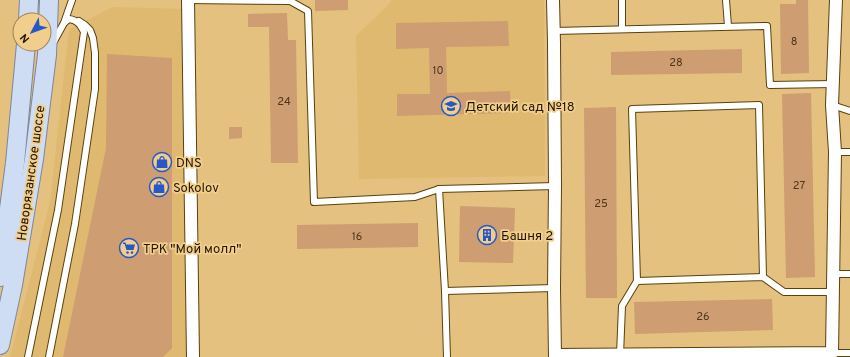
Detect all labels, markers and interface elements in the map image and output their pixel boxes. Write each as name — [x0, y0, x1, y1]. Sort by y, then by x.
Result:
north arrow — [12, 12, 52, 52]
text: N — [17, 30, 33, 45]
house number: 8 — [791, 35, 797, 49]
house number: 28 — [669, 56, 683, 70]
house number: 10 — [432, 64, 444, 78]
house number: 24 — [277, 95, 291, 109]
school or university icon: Детский сад №18 — [440, 95, 462, 117]
place label: Детский сад №18 — [465, 100, 575, 116]
street label: Новорязанское шоссе — [15, 105, 49, 242]
shop icon: DNS — [151, 151, 173, 173]
place label: DNS — [176, 156, 202, 172]
shop icon: Sokolov — [148, 176, 170, 198]
house number: 27 — [793, 179, 805, 193]
place label: Sokolov — [173, 181, 219, 197]
house number: 25 — [594, 197, 608, 211]
building icon: Башня 2 — [476, 224, 498, 246]
place label: Башня 2 — [501, 229, 553, 245]
house number: 16 — [352, 230, 362, 244]
supermarket icon: ТРК "Мой молл" — [118, 237, 140, 259]
place label: ТРК "Мой молл" — [143, 242, 242, 258]
house number: 26 — [696, 310, 710, 324]

